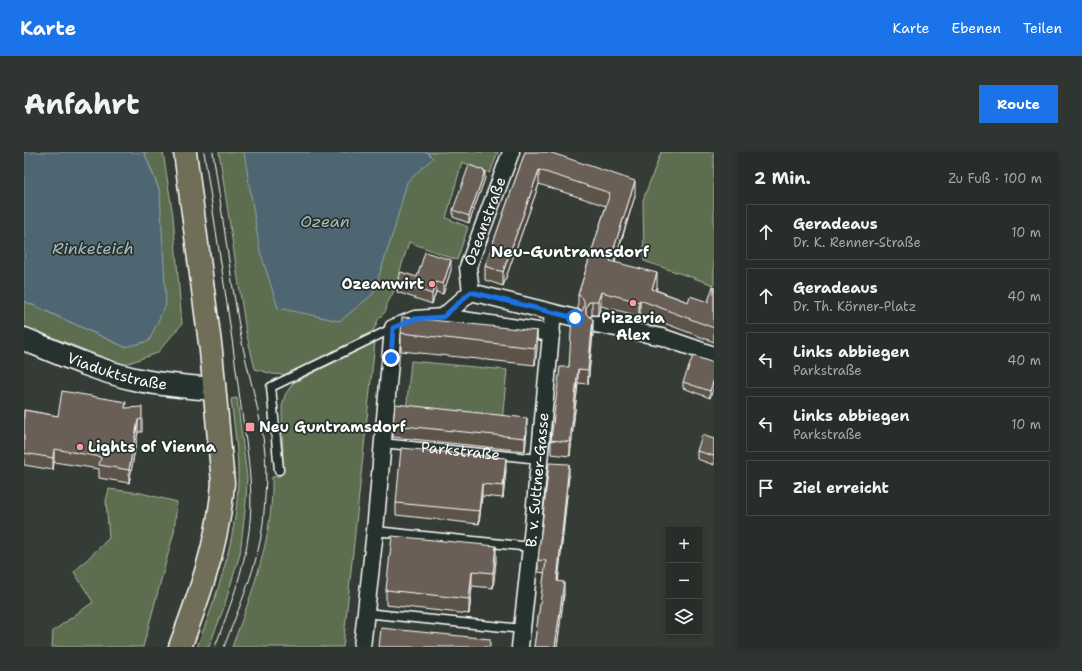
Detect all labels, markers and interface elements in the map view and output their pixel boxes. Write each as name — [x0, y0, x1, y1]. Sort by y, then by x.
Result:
text: Karte — [20, 16, 76, 41]
text: Karte — [893, 19, 930, 37]
text: Ebenen — [952, 19, 1001, 37]
text: Teilen — [1023, 19, 1062, 37]
text: Anfahrt — [24, 85, 140, 123]
button: Route — [979, 85, 1058, 123]
text: 2 Min. — [754, 167, 811, 189]
text: Zu Fuß · 100 m — [948, 170, 1042, 187]
street label: Ozeanstraße — [459, 174, 511, 268]
water label: Ozean — [300, 211, 350, 232]
text: Geradeaus — [793, 214, 878, 234]
icon: ahead — [755, 221, 777, 243]
text: 10 m — [1011, 224, 1041, 241]
text: Dr. K. Renner-Straße — [793, 234, 921, 251]
water label: Rinketeich — [52, 238, 134, 259]
district label: Neu-Guntramsdorf — [491, 241, 650, 262]
place label: Ozeanwirt — [341, 274, 424, 294]
text: Geradeaus — [793, 278, 878, 298]
marker: Ozeanwirt — [427, 279, 437, 289]
icon: ahead — [755, 285, 777, 307]
text: 40 m — [1007, 288, 1041, 305]
marker: Pizzeria Alex — [628, 298, 638, 308]
text: Dr. Th. Körner-Platz — [793, 298, 917, 315]
place label: Pizzeria Alex — [601, 308, 665, 345]
route start — [566, 309, 584, 327]
text: Links abbiegen — [793, 342, 909, 362]
street label: Viaduktstraße — [64, 348, 168, 395]
route end — [382, 349, 400, 367]
icon: left — [755, 349, 777, 371]
text: 40 m — [1007, 352, 1041, 369]
text: Parkstraße — [793, 362, 862, 379]
text: Links abbiegen — [793, 406, 909, 426]
street label: B. v. Suttner-Gasse — [521, 412, 554, 548]
icon: left — [755, 413, 777, 435]
text: 10 m — [1011, 416, 1041, 433]
place label: Neu Guntramsdorf — [259, 417, 406, 437]
marker: Neu Guntramsdorf — [244, 421, 256, 433]
text: Parkstraße — [793, 426, 862, 443]
place label: Lights of Vienna — [88, 437, 217, 457]
street label: Parkstraße — [420, 437, 501, 465]
marker: Lights of Vienna — [75, 442, 85, 452]
icon: arrive — [755, 477, 777, 499]
text: Ziel erreicht — [793, 478, 889, 498]
map controls — [666, 527, 702, 635]
button: + — [666, 527, 702, 563]
button: − — [666, 563, 702, 599]
button: layers — [666, 599, 702, 635]

